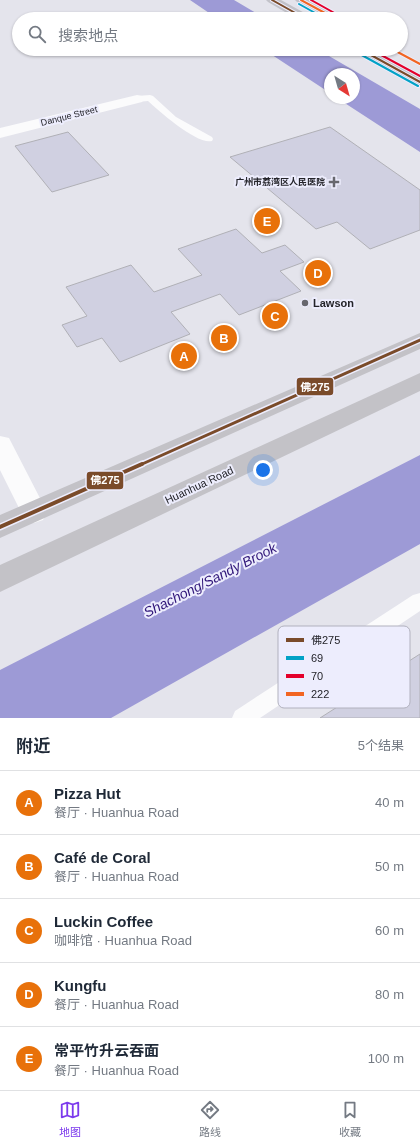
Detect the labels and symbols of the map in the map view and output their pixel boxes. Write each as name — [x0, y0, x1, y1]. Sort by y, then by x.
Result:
north arrow — [324, 68, 360, 104]
street label: Danque Street — [40, 104, 99, 128]
place label: 广州市荔湾区人民医院 — [235, 176, 325, 187]
marker: 广州市荔湾区人民医院 — [328, 176, 340, 188]
pin: E — [254, 206, 280, 236]
pin: D — [305, 258, 331, 288]
place label: Lawson — [313, 297, 354, 309]
marker: Lawson — [300, 298, 310, 308]
pin: C — [262, 301, 288, 331]
pin: B — [211, 323, 237, 353]
pin: A — [171, 341, 197, 371]
line badge: 佛275 — [296, 377, 334, 396]
text: 佛275 — [300, 381, 330, 393]
your location — [253, 460, 273, 480]
street label: Huanhua Road — [163, 464, 235, 506]
line badge: 佛275 — [86, 471, 124, 490]
text: 佛275 — [90, 474, 120, 486]
water label: Shachong/Sandy Brook — [141, 539, 280, 621]
legend — [278, 626, 410, 708]
text: 佛275 — [311, 634, 340, 646]
text: 69 — [311, 652, 323, 664]
text: 70 — [311, 670, 323, 682]
text: 222 — [311, 688, 329, 700]

